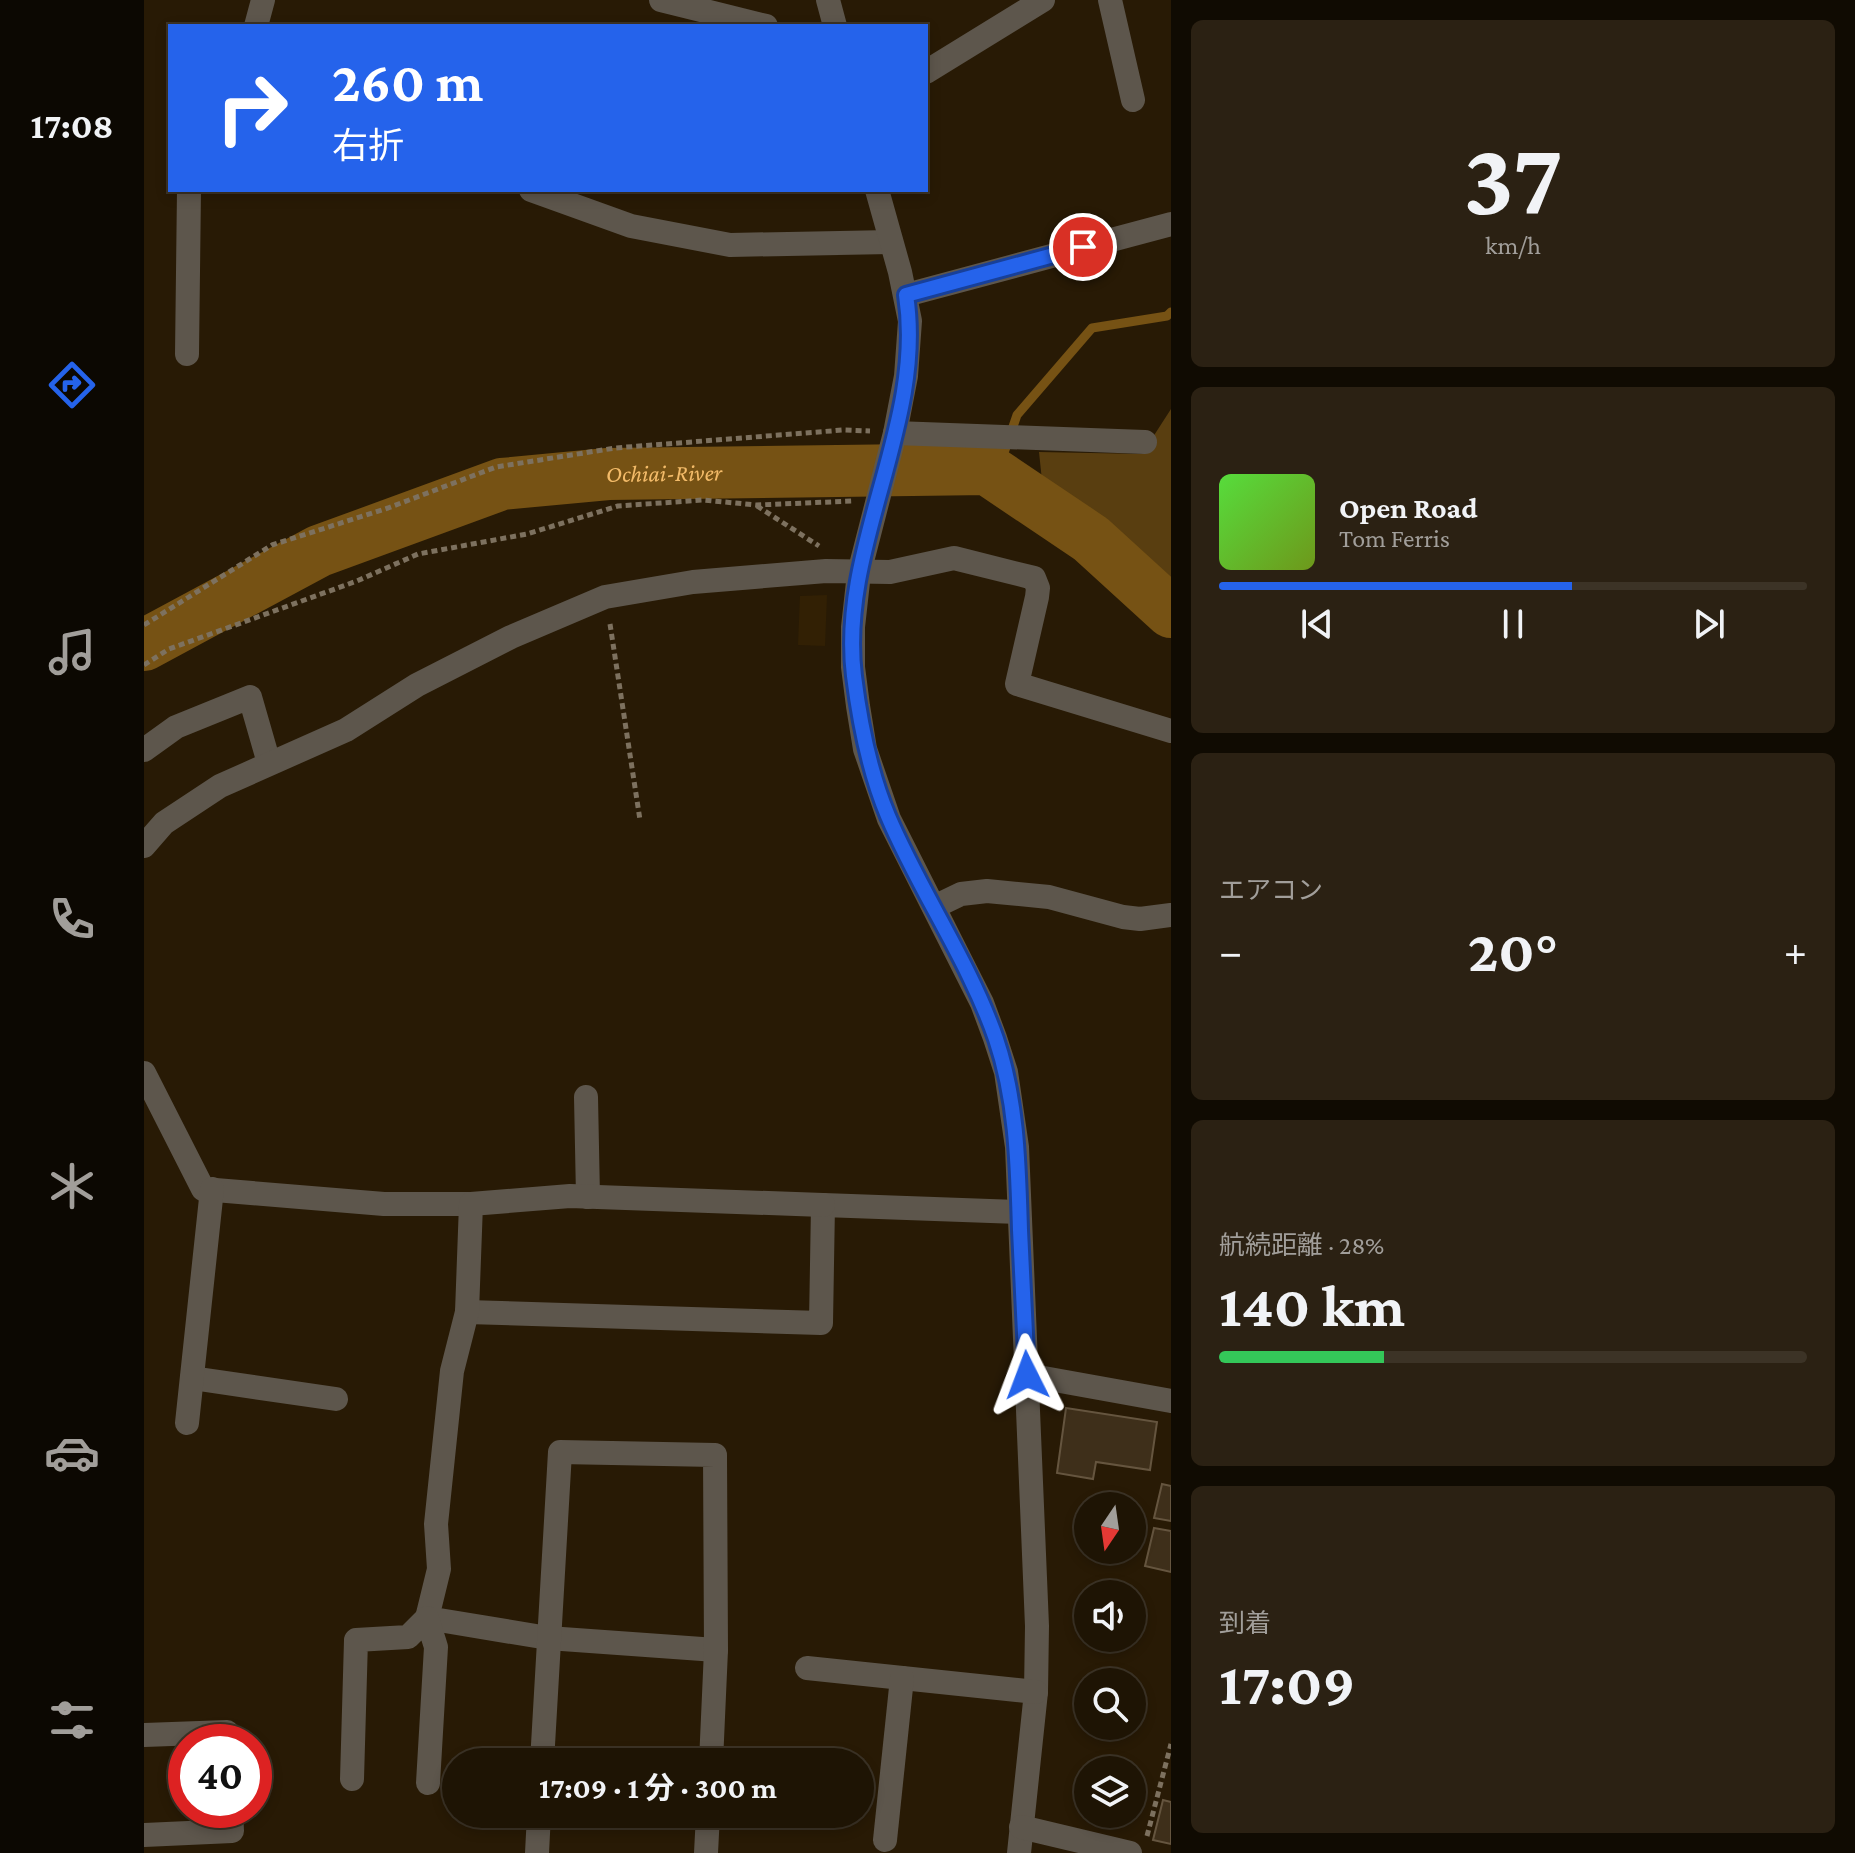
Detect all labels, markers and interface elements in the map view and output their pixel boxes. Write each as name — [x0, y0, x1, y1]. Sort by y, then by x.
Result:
text: 260 m — [332, 51, 483, 113]
icon: right — [200, 56, 304, 160]
text: 17:08 — [30, 106, 114, 146]
text: 37 — [1463, 121, 1563, 236]
text: 右折 — [332, 126, 404, 166]
pin — [1049, 213, 1117, 281]
icon: arrive — [1061, 225, 1105, 269]
text: km/h — [1485, 231, 1541, 260]
icon: directions — [44, 357, 100, 413]
water label: Ochiai-River — [606, 458, 723, 487]
text: Open Road — [1339, 491, 1478, 524]
text: Tom Ferris — [1339, 524, 1450, 553]
icon: previous — [1295, 602, 1339, 646]
icon: pause — [1491, 602, 1535, 646]
icon: next — [1687, 602, 1731, 646]
icon: music — [44, 624, 100, 680]
text: エアコン — [1219, 876, 1323, 905]
icon: phone — [44, 891, 100, 947]
text: 20° — [1468, 917, 1558, 984]
text: − — [1219, 927, 1242, 975]
text: + — [1784, 927, 1807, 975]
icon: climate — [44, 1158, 100, 1214]
text: 航続距離 · 28% — [1219, 1231, 1384, 1260]
text: 140 km — [1219, 1272, 1405, 1339]
position arrow — [985, 1333, 1069, 1417]
icon: car — [44, 1425, 100, 1481]
north arrow — [1074, 1492, 1146, 1564]
map controls — [1074, 1492, 1146, 1828]
button: sound — [1074, 1580, 1146, 1652]
text: 到着 — [1219, 1609, 1271, 1638]
text: 17:09 — [1219, 1650, 1355, 1717]
button: search — [1074, 1668, 1146, 1740]
icon: filters — [44, 1692, 100, 1748]
speed limit sign: 40 — [168, 1724, 272, 1828]
button: layers — [1074, 1756, 1146, 1828]
text: 17:09 · 1 分 · 300 m — [539, 1771, 777, 1804]

